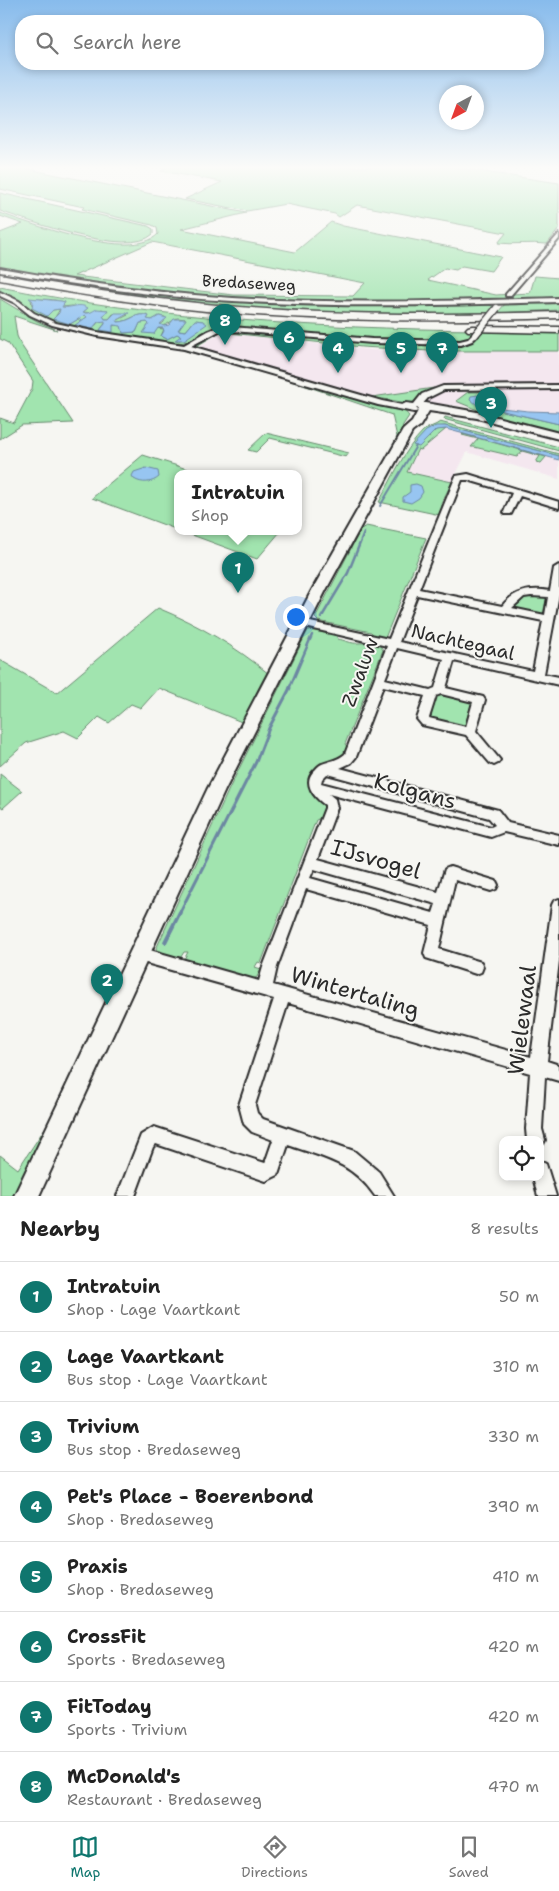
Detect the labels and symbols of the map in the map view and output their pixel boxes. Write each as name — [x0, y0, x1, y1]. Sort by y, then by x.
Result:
north arrow — [439, 85, 484, 130]
street label: Bredaseweg — [202, 270, 297, 296]
pin: 8 — [209, 304, 241, 345]
pin: 6 — [273, 321, 305, 362]
pin: 4 — [322, 332, 354, 373]
pin: 5 — [385, 332, 417, 373]
pin: 7 — [426, 332, 458, 373]
pin: 3 — [475, 387, 507, 428]
pin: 1 — [222, 552, 254, 593]
your location — [283, 604, 309, 630]
street label: Nachtegaal — [409, 618, 518, 666]
street label: Zwaluw — [336, 634, 384, 710]
street label: Kolgans — [371, 766, 459, 816]
street label: IJsvogel — [328, 832, 425, 886]
street label: Wintertaling — [287, 960, 423, 1024]
street label: Wielewaal — [501, 963, 543, 1077]
pin: 2 — [91, 964, 123, 1005]

